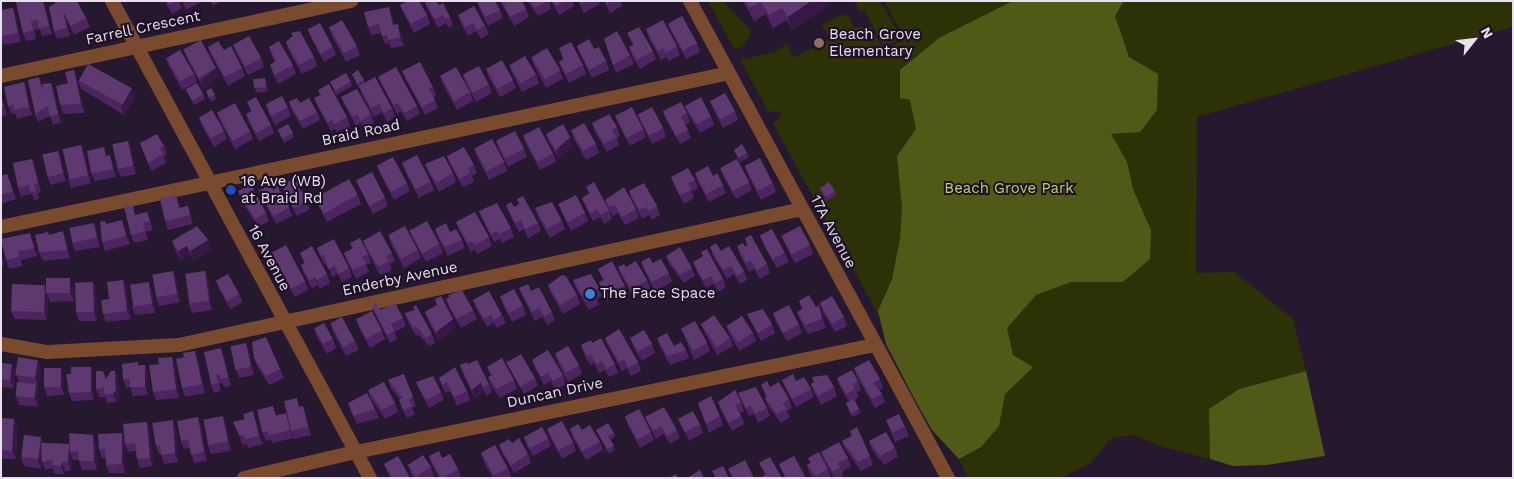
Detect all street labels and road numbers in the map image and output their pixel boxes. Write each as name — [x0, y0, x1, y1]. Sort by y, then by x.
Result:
street label: Farrell Crescent — [84, 7, 202, 49]
street label: Braid Road — [320, 116, 402, 150]
street label: 17A Avenue — [806, 192, 860, 272]
street label: 16 Avenue — [244, 221, 294, 295]
street label: Enderby Avenue — [340, 258, 460, 300]
street label: Duncan Drive — [505, 374, 605, 412]

